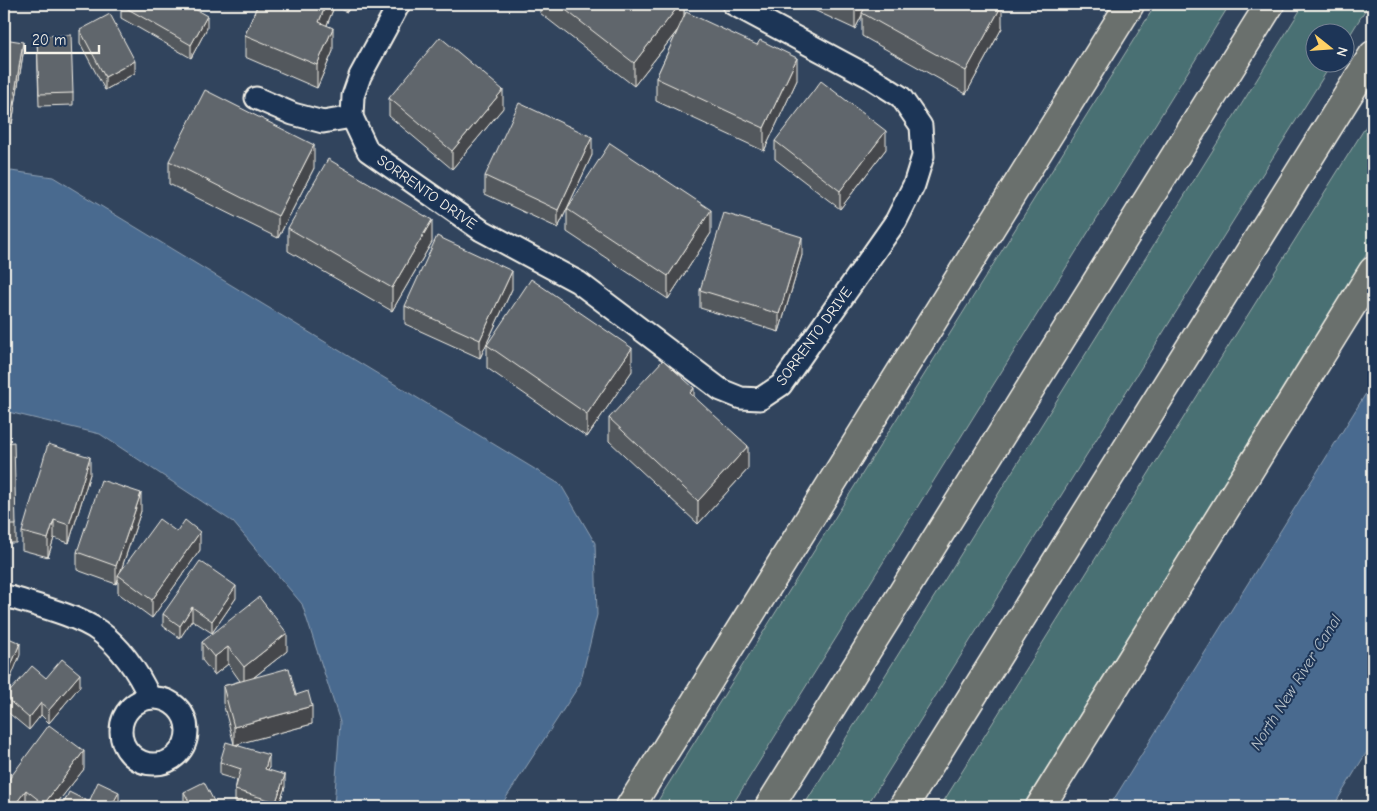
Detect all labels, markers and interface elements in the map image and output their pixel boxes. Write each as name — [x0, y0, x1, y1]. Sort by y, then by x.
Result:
scale bar — [25, 22, 99, 54]
north arrow — [1304, 22, 1354, 72]
text: 20 m — [32, 31, 66, 49]
text: N — [1332, 45, 1351, 59]
street label: SORRENTO DRIVE — [374, 151, 480, 233]
street label: SORRENTO DRIVE — [772, 283, 856, 389]
water label: North New River Canal — [1247, 611, 1345, 753]

